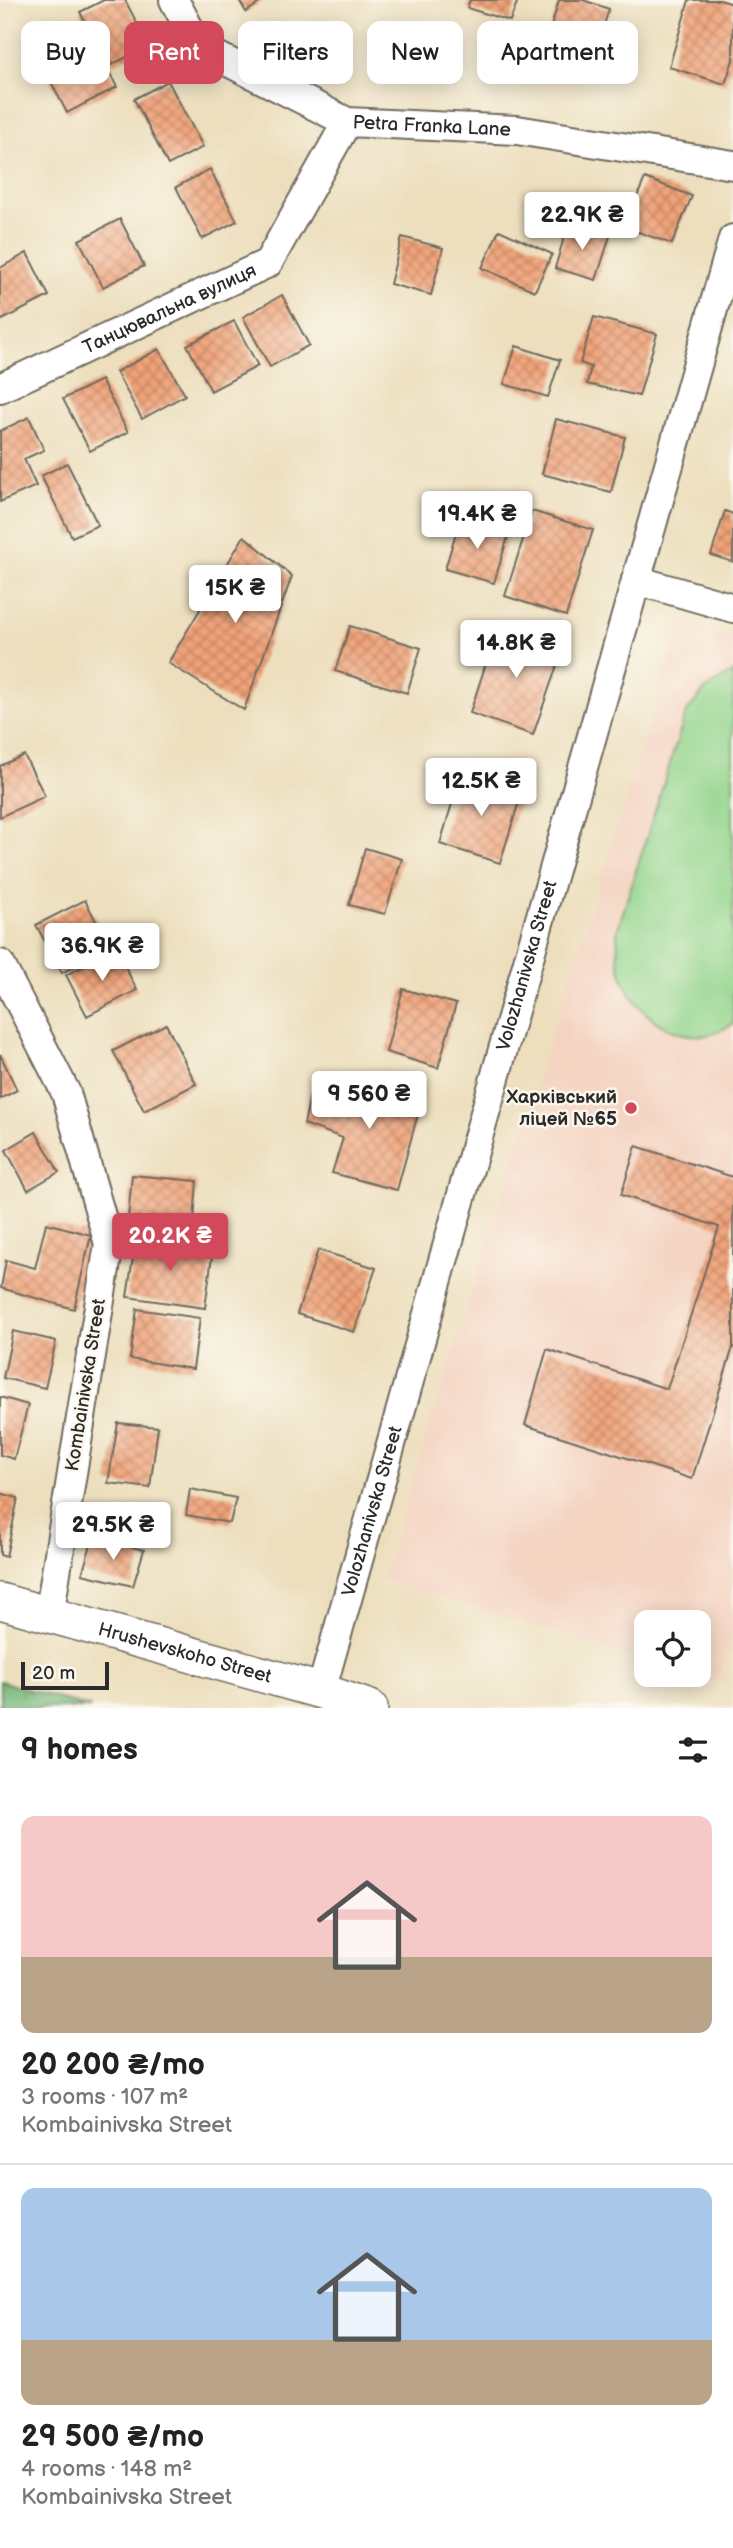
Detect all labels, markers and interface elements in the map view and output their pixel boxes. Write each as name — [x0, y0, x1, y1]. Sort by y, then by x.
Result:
chip: Buy — [21, 21, 110, 84]
chip: Rent — [124, 21, 224, 84]
chip: Filters — [238, 21, 353, 84]
chip: New — [367, 21, 463, 84]
chip: Apartment — [477, 21, 638, 84]
street label: Petra Franka Lane — [352, 111, 511, 141]
pin: 22.9K ₴ — [517, 192, 647, 252]
text: 22.9K ₴ — [540, 201, 624, 229]
street label: Танцювальна вулиця — [79, 259, 260, 359]
pin: 19.4K ₴ — [412, 491, 542, 551]
text: 19.4K ₴ — [438, 500, 516, 528]
pin: 15K ₴ — [186, 566, 284, 625]
text: 15K ₴ — [205, 574, 265, 602]
pin: 14.8K ₴ — [451, 620, 581, 680]
text: 14.8K ₴ — [476, 629, 556, 657]
pin: 12.5K ₴ — [416, 758, 546, 818]
text: 12.5K ₴ — [442, 767, 520, 795]
street label: Volozhanivska Street — [492, 878, 562, 1053]
pin: 36.9K ₴ — [37, 923, 167, 983]
text: 36.9K ₴ — [60, 932, 144, 960]
pin: 9 560 ₴ — [304, 1072, 434, 1131]
text: 9 560 ₴ — [328, 1080, 410, 1108]
place label: Харківський ліцей №65 — [505, 1086, 617, 1131]
marker: Харківський ліцей №65 — [623, 1100, 639, 1116]
pin: 20.2K ₴ — [105, 1214, 235, 1273]
text: 20.2K ₴ — [128, 1222, 212, 1250]
street label: Kombainivska Street — [61, 1297, 111, 1473]
street label: Volozhanivska Street — [337, 1423, 407, 1599]
pin: 29.5K ₴ — [48, 1502, 178, 1562]
text: 29.5K ₴ — [72, 1511, 154, 1539]
map controls — [634, 1610, 711, 1687]
button: locate — [634, 1610, 711, 1687]
street label: Hrushevskoho Street — [96, 1618, 274, 1688]
scale bar — [21, 1659, 108, 1691]
text: 20 m — [32, 1662, 75, 1685]
icon: filters — [674, 1731, 712, 1769]
text: 9 homes — [21, 1732, 138, 1768]
icon: home — [304, 1862, 430, 1988]
text: 20 200 ₴/mo — [21, 2047, 205, 2083]
text: 3 rooms · 107 m² — [21, 2083, 188, 2111]
text: Kombainivska Street — [21, 2111, 232, 2139]
icon: home — [304, 2234, 430, 2360]
text: 29 500 ₴/mo — [21, 2419, 204, 2455]
text: 4 rooms · 148 m² — [21, 2455, 192, 2483]
text: Kombainivska Street — [21, 2483, 232, 2511]

